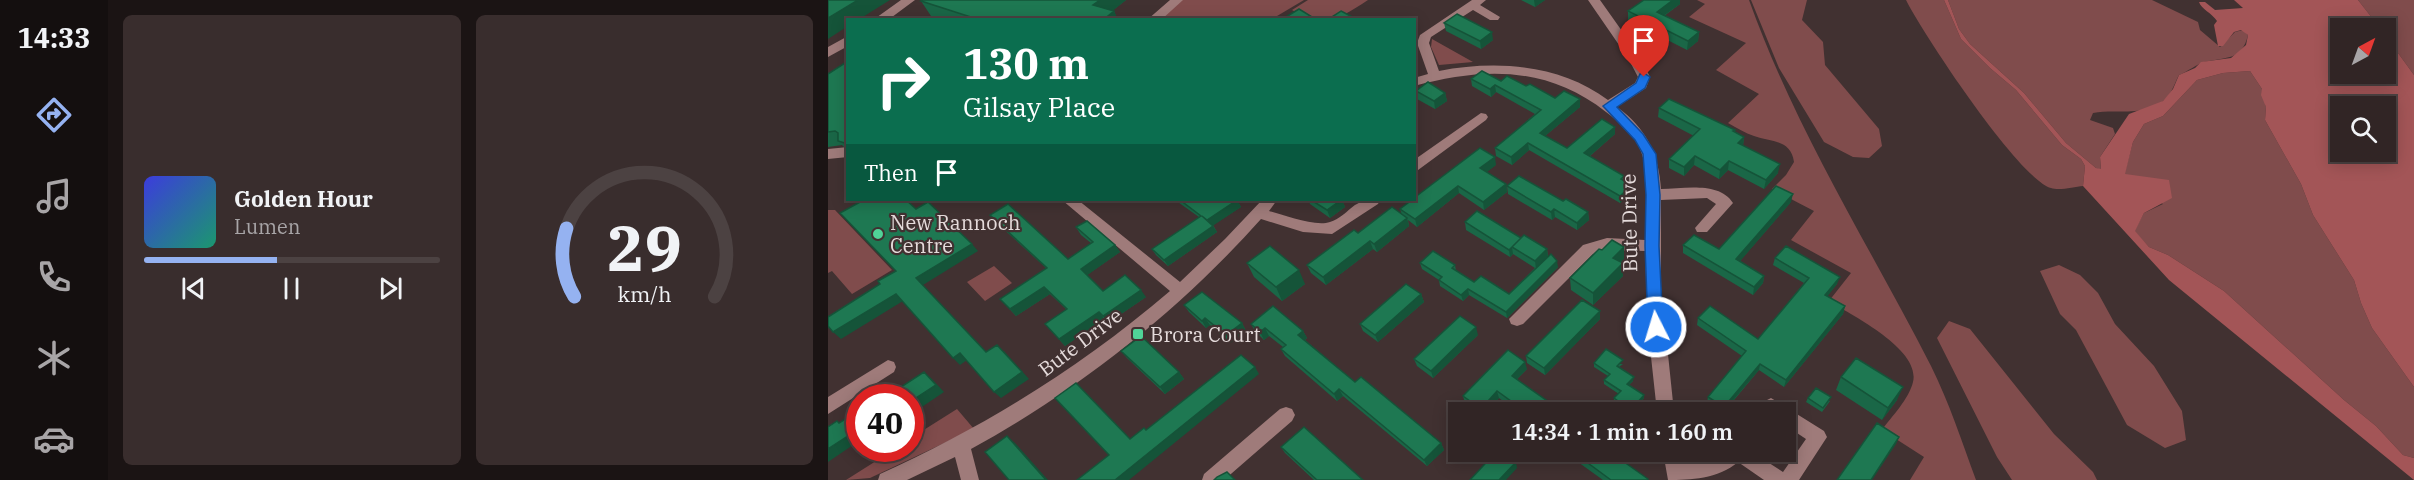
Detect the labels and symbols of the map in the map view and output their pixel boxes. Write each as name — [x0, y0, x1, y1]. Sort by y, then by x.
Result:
pin — [1618, 15, 1669, 77]
north arrow — [2330, 18, 2396, 84]
street label: Bute Drive — [1615, 174, 1643, 272]
place label: New Rannoch Centre — [890, 209, 1021, 259]
marker: New Rannoch Centre — [871, 227, 885, 241]
position arrow — [1624, 295, 1688, 359]
street label: Bute Drive — [1033, 302, 1127, 382]
place label: Brora Court — [1150, 321, 1261, 348]
marker: Brora Court — [1131, 327, 1145, 341]
speed limit sign: 40 — [846, 384, 924, 462]

